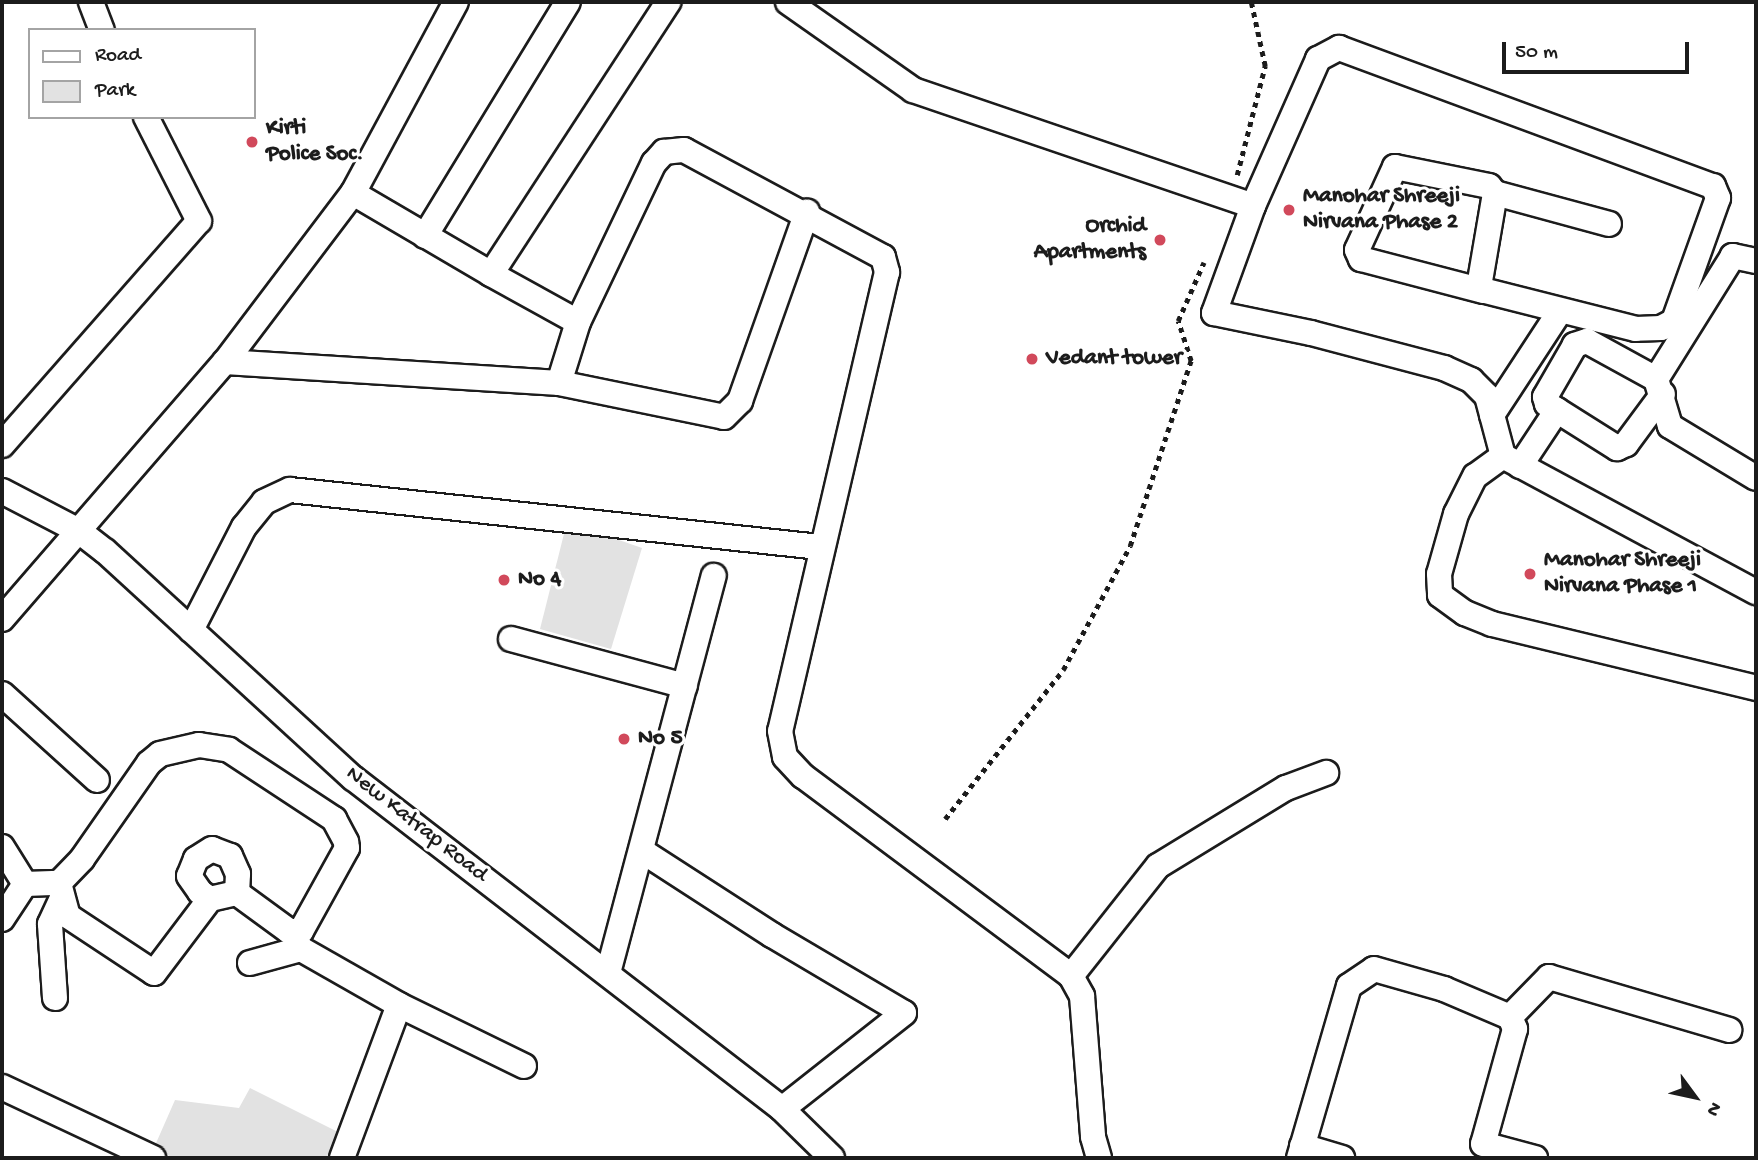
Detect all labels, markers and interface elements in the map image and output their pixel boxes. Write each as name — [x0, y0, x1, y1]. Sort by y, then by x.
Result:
legend — [28, 28, 256, 119]
scale bar — [1506, 28, 1693, 72]
text: 50 m — [1515, 41, 1558, 66]
text: Road — [95, 44, 141, 69]
text: Park — [95, 79, 135, 104]
place label: Kirti Police Soc. — [266, 115, 363, 169]
marker: Kirti Police Soc. — [244, 134, 260, 150]
place label: Manohar Shreeji Nirvana Phase 2 — [1303, 183, 1460, 237]
marker: Manohar Shreeji Nirvana Phase 2 — [1281, 202, 1297, 218]
place label: Orchid Apartments — [1034, 213, 1146, 267]
marker: Orchid Apartments — [1152, 232, 1168, 248]
place label: Vedant tower — [1046, 345, 1182, 373]
marker: Vedant tower — [1024, 351, 1040, 367]
place label: Manohar Shreeji Nirvana Phase 1 — [1544, 547, 1701, 601]
place label: No 4 — [518, 566, 561, 594]
marker: Manohar Shreeji Nirvana Phase 1 — [1522, 566, 1538, 582]
marker: No 4 — [496, 572, 512, 588]
place label: No 5 — [638, 725, 682, 753]
marker: No 5 — [616, 731, 632, 747]
street label: New Katrap Road — [339, 761, 493, 889]
north arrow — [1660, 1062, 1730, 1132]
text: N — [1700, 1097, 1726, 1120]

